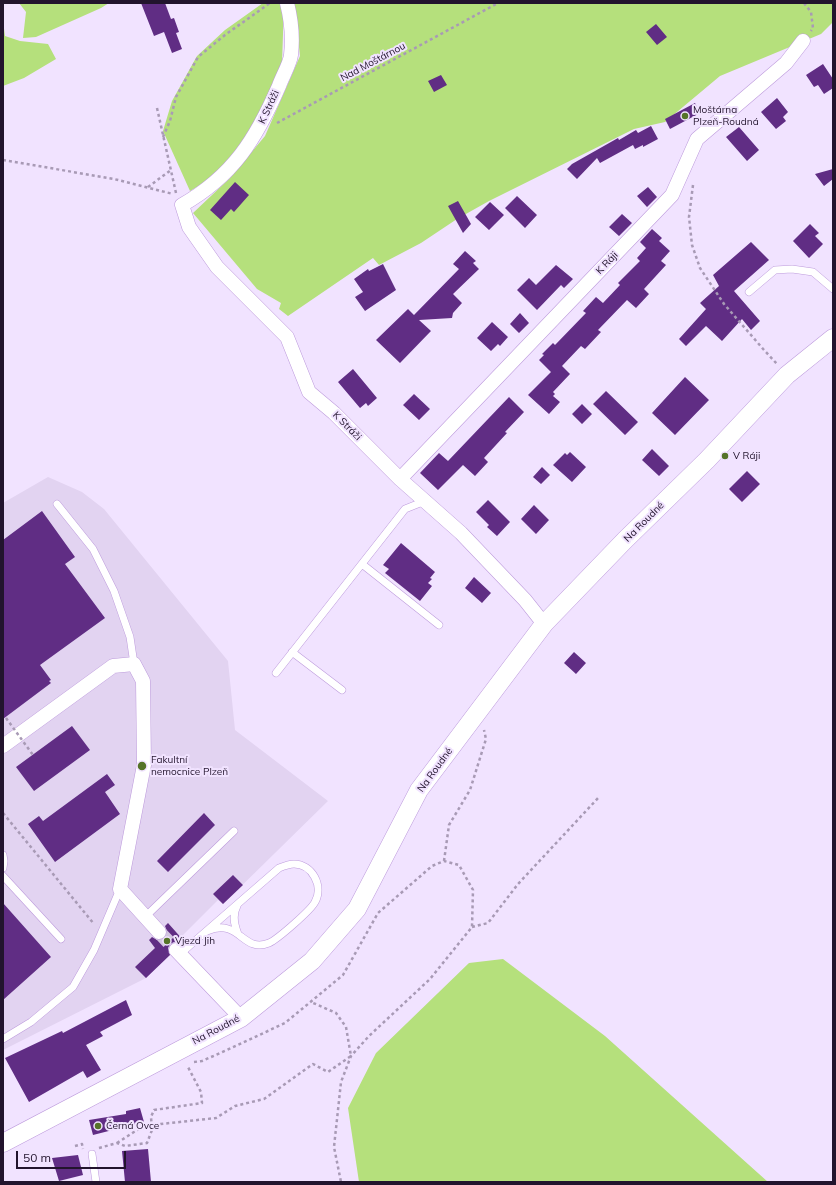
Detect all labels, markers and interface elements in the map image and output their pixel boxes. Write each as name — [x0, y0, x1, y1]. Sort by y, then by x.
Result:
street label: Nad Moštárnou — [339, 40, 407, 84]
street label: K Stráži — [256, 88, 282, 126]
place label: Moštárna Plzeň-Roudná — [693, 104, 759, 128]
marker: Moštárna Plzeň-Roudná — [680, 111, 690, 121]
street label: K Ráji — [593, 249, 621, 277]
street label: K Stráži — [330, 409, 364, 443]
place label: V Ráji — [733, 450, 760, 462]
marker: V Ráji — [720, 451, 730, 461]
street label: Na Roudné — [621, 499, 667, 545]
street label: Na Roudné — [415, 746, 455, 794]
place label: Fakultní nemocnice Plzeň — [151, 754, 228, 778]
marker: Fakultní nemocnice Plzeň — [136, 760, 148, 772]
place label: Vjezd Jih — [175, 935, 215, 947]
marker: Vjezd Jih — [162, 936, 172, 946]
street label: Na Roudné — [190, 1013, 242, 1047]
place label: Černá Ovce — [106, 1120, 159, 1132]
marker: Černá Ovce — [93, 1121, 103, 1131]
scale bar — [18, 1143, 128, 1169]
text: 50 m — [23, 1150, 51, 1165]

